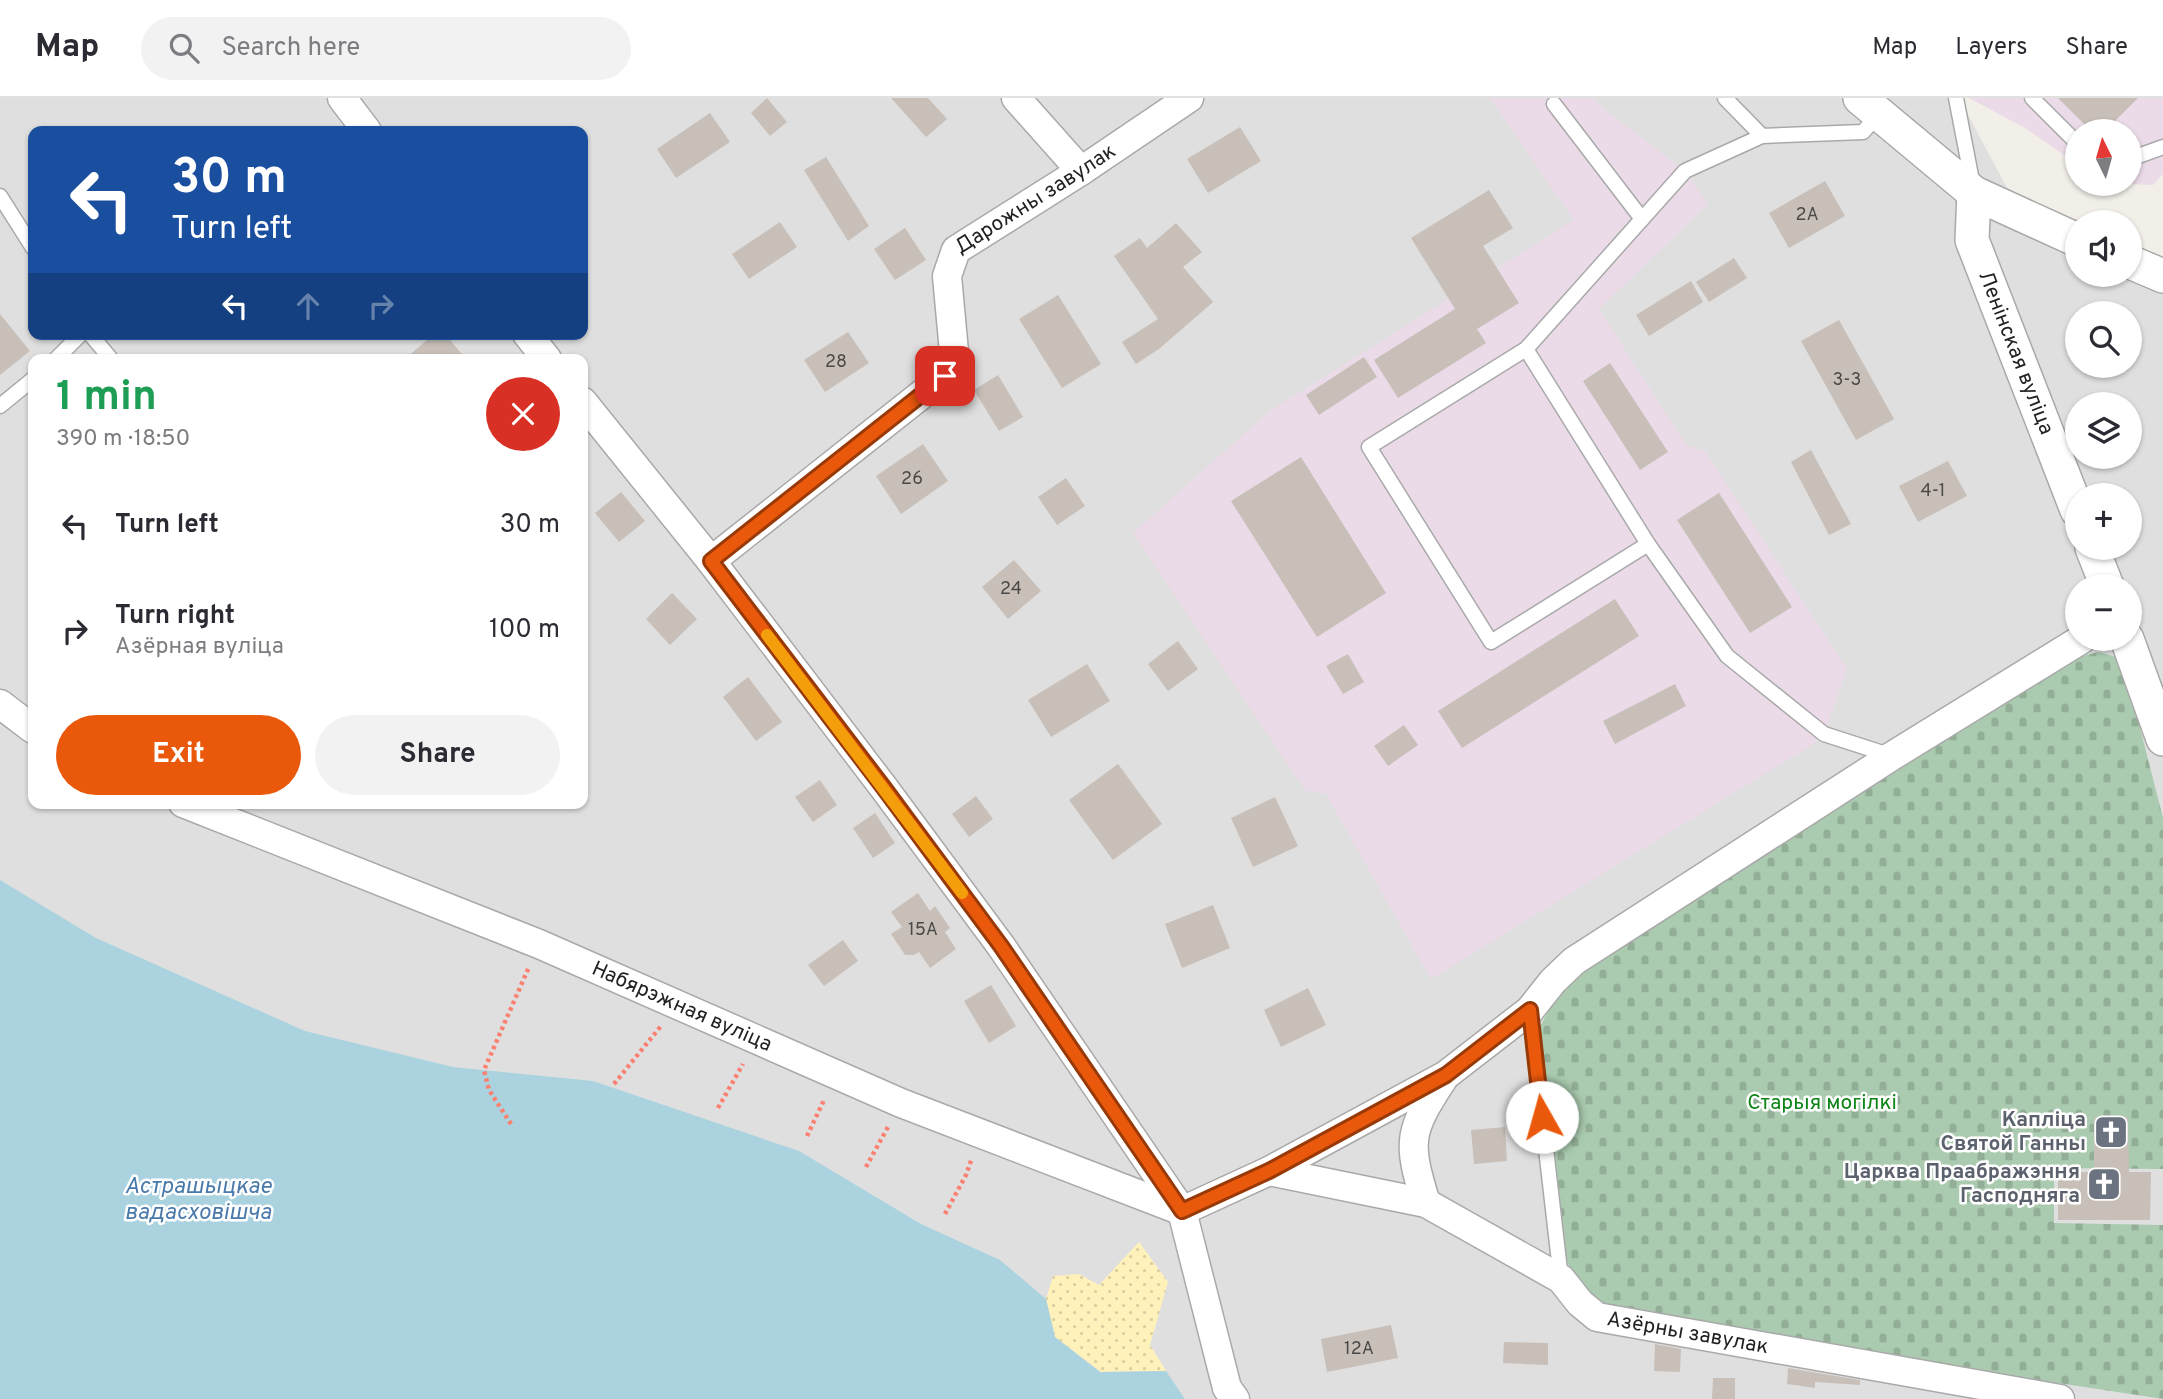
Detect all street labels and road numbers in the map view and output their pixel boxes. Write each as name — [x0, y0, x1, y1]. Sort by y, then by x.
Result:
street label: Дарожны завулак — [950, 138, 1121, 261]
street label: Ленінская вуліца — [1972, 267, 2060, 438]
street label: Набярэжная вуліца — [588, 955, 776, 1058]
street label: Азёрны завулак — [1605, 1305, 1771, 1361]

